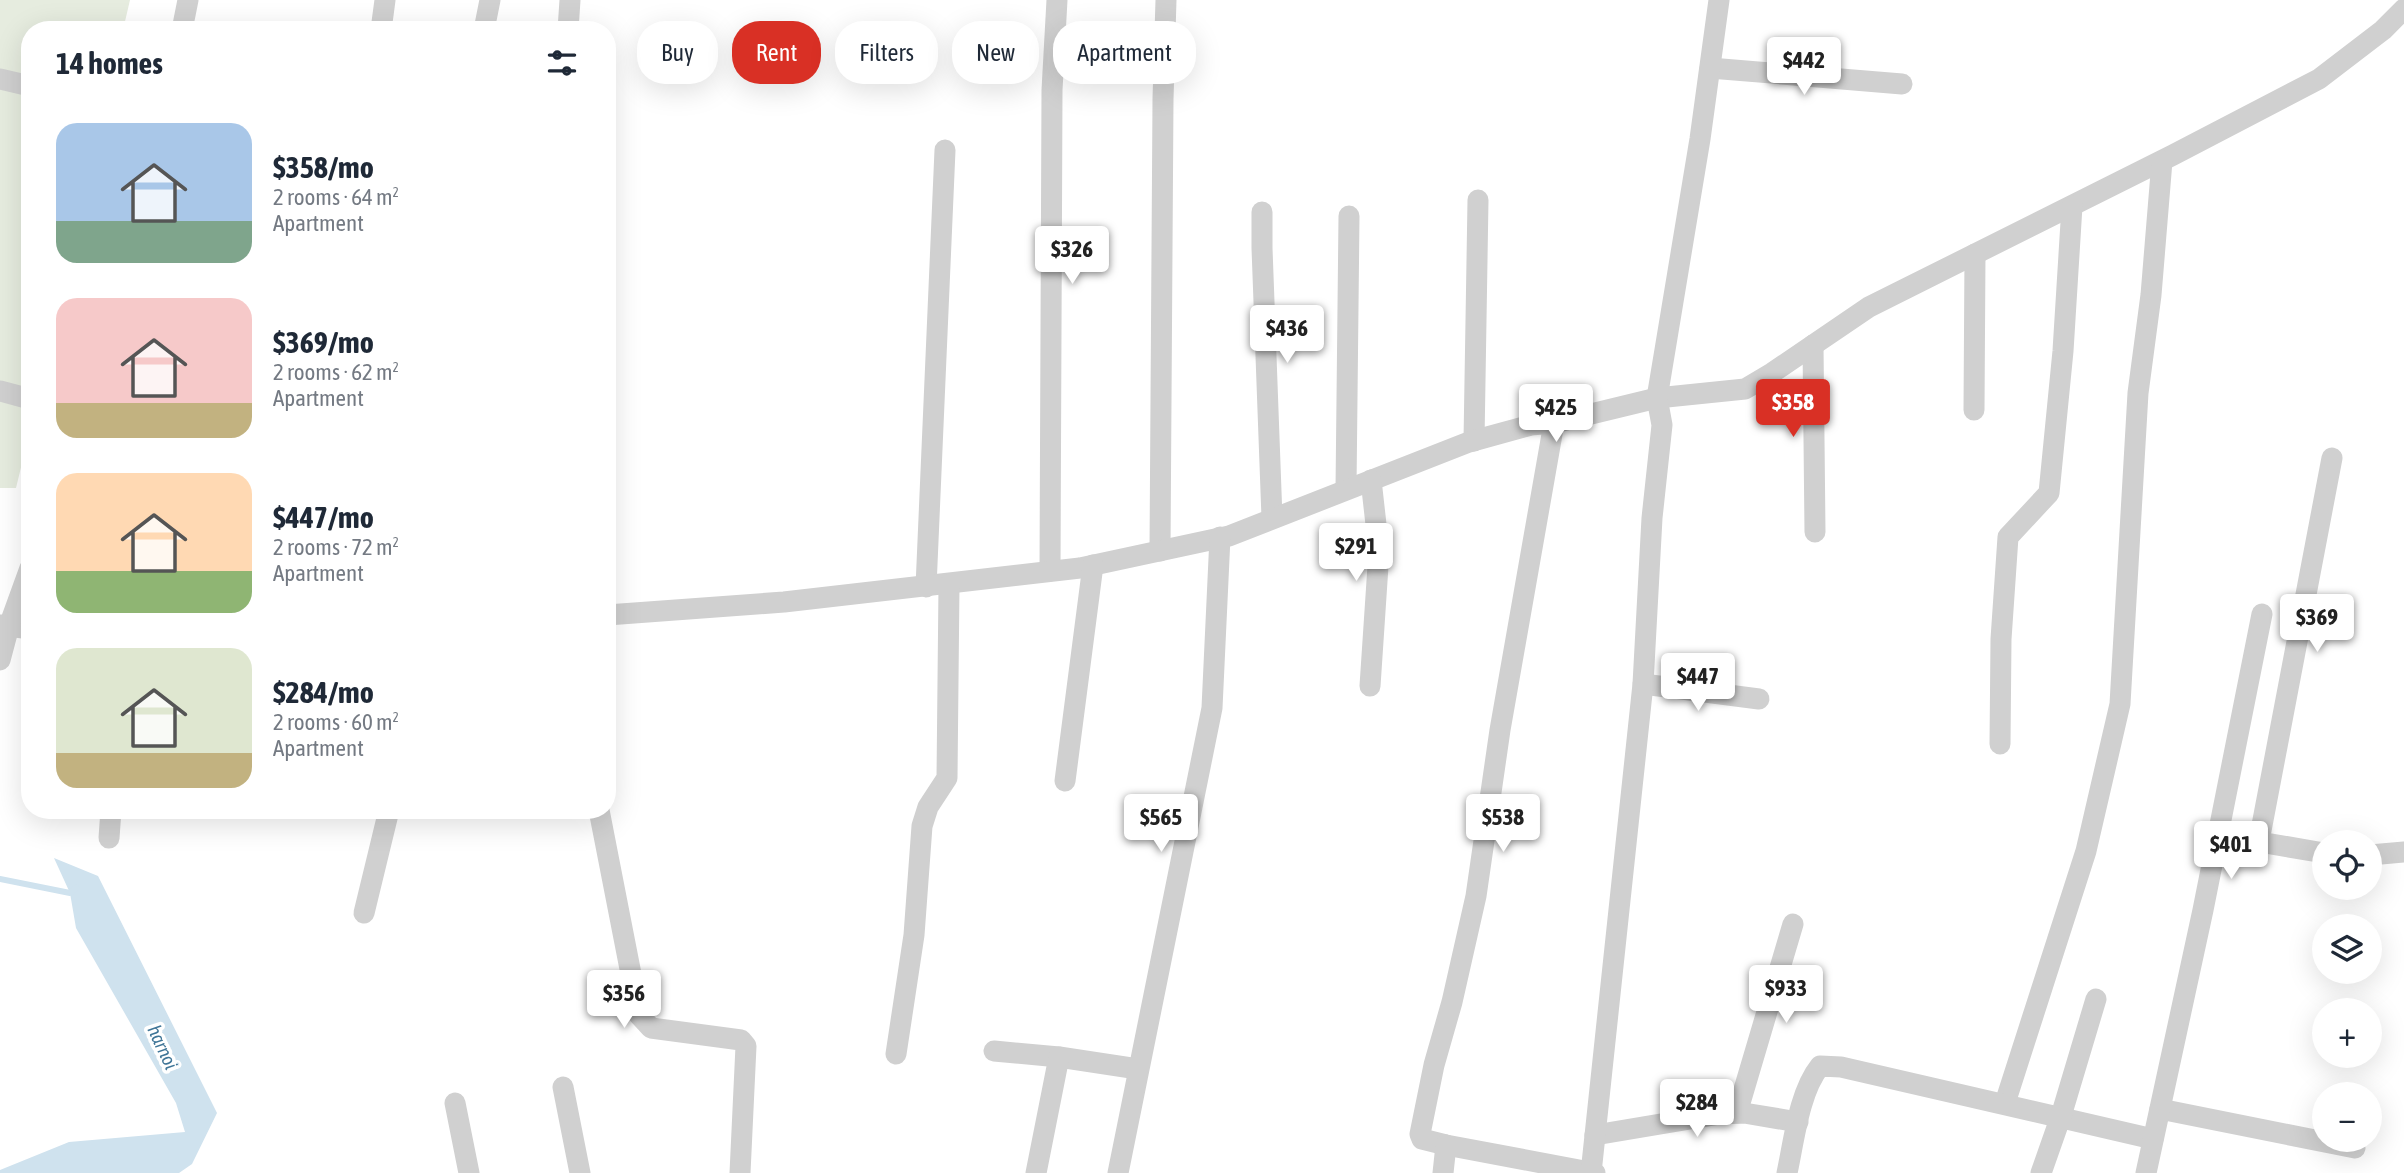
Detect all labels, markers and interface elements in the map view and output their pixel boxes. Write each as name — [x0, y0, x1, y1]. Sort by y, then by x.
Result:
chip: Buy — [637, 21, 718, 84]
chip: Rent — [732, 21, 821, 84]
chip: Filters — [835, 21, 938, 84]
chip: New — [952, 21, 1039, 84]
chip: Apartment — [1053, 21, 1196, 84]
pin: $442 — [1763, 38, 1845, 97]
icon: filters — [543, 44, 581, 82]
text: 14 homes — [56, 46, 163, 80]
text: $442 — [1783, 47, 1825, 73]
text: $358/mo — [273, 150, 374, 184]
icon: home — [112, 151, 196, 235]
text: 2 rooms · 64 m² — [273, 184, 399, 210]
text: Apartment — [273, 210, 364, 236]
pin: $326 — [1031, 226, 1113, 286]
text: $326 — [1051, 236, 1093, 262]
pin: $436 — [1246, 306, 1328, 365]
text: $436 — [1266, 315, 1308, 341]
text: $369/mo — [273, 325, 374, 359]
icon: home — [112, 326, 196, 410]
text: 2 rooms · 62 m² — [273, 359, 399, 385]
pin: $358 — [1752, 380, 1834, 439]
pin: $425 — [1515, 384, 1597, 444]
text: Apartment — [273, 385, 364, 411]
text: $358 — [1772, 389, 1814, 415]
text: $425 — [1535, 394, 1577, 420]
text: $447/mo — [273, 500, 374, 534]
icon: home — [112, 501, 196, 585]
pin: $291 — [1315, 524, 1397, 583]
text: $291 — [1335, 533, 1377, 559]
text: 2 rooms · 72 m² — [273, 534, 399, 560]
text: Apartment — [273, 560, 364, 586]
pin: $369 — [2276, 594, 2358, 654]
text: $369 — [2296, 604, 2338, 630]
pin: $447 — [1657, 654, 1739, 713]
text: $447 — [1677, 663, 1719, 689]
text: $284/mo — [273, 675, 374, 709]
icon: home — [112, 676, 196, 760]
text: 2 rooms · 60 m² — [273, 709, 399, 735]
text: Apartment — [273, 735, 364, 761]
pin: $565 — [1120, 794, 1202, 854]
pin: $538 — [1462, 794, 1544, 854]
text: $565 — [1140, 804, 1182, 830]
text: $538 — [1482, 804, 1524, 830]
pin: $401 — [2190, 822, 2272, 881]
map controls — [2312, 830, 2382, 1152]
button: locate — [2312, 830, 2382, 900]
text: $401 — [2210, 831, 2252, 857]
button: layers — [2312, 914, 2382, 984]
pin: $933 — [1745, 965, 1827, 1025]
pin: $356 — [583, 970, 665, 1030]
text: $933 — [1765, 975, 1807, 1001]
text: $356 — [603, 980, 645, 1006]
button: + — [2312, 998, 2382, 1068]
water label: harnoi — [143, 1021, 183, 1073]
pin: $284 — [1656, 1080, 1738, 1139]
button: − — [2312, 1082, 2382, 1152]
text: $284 — [1676, 1089, 1718, 1115]

